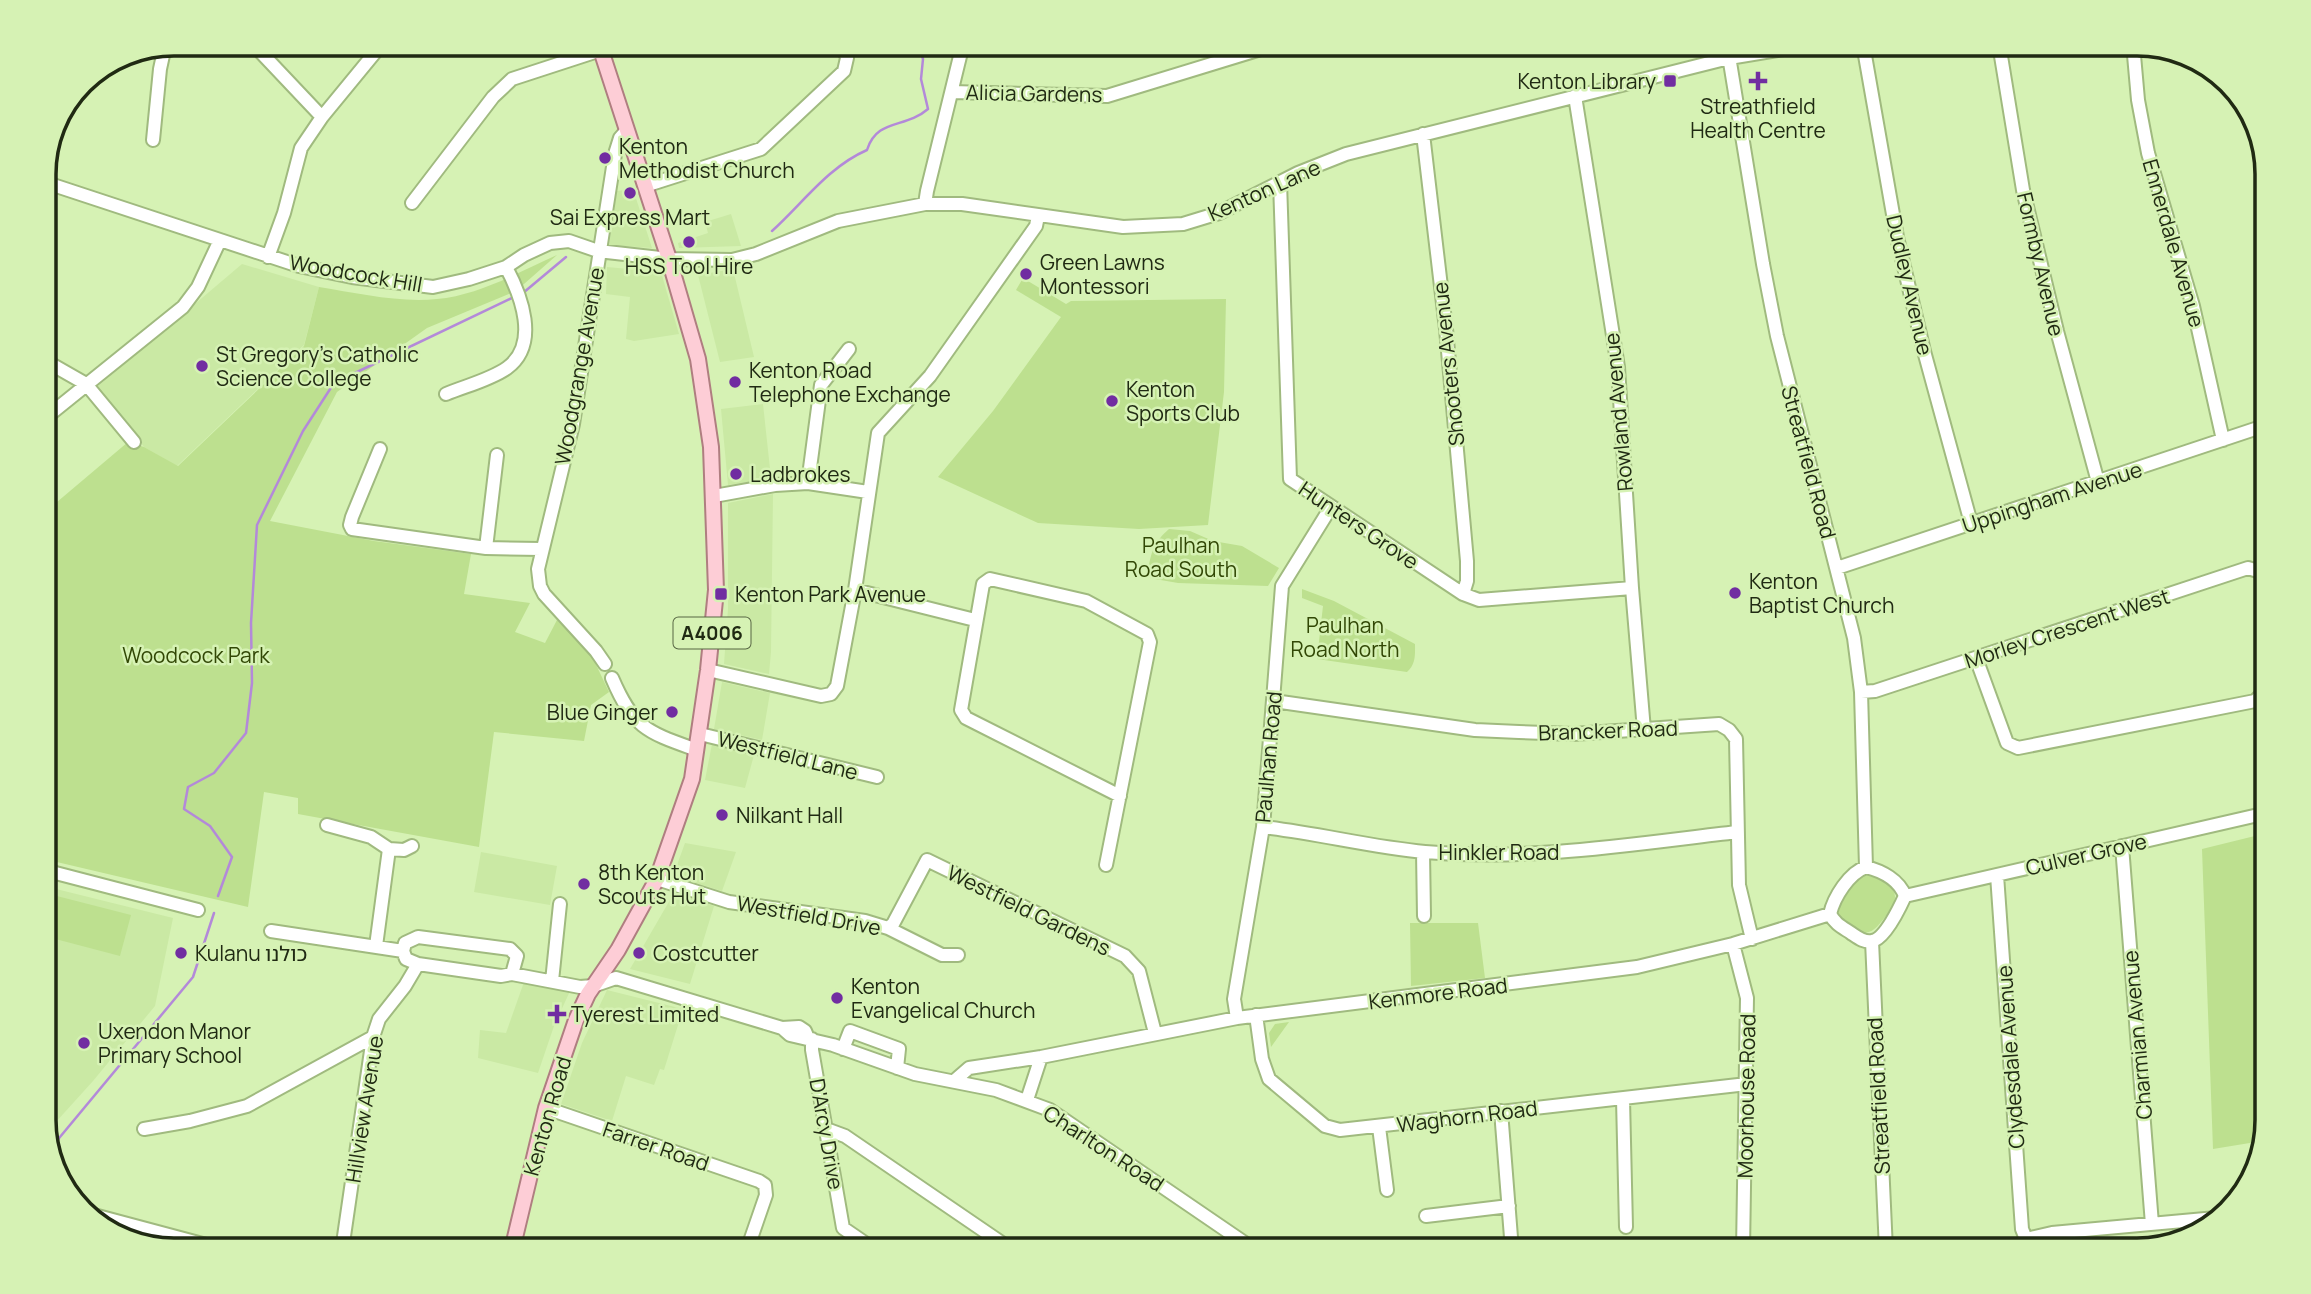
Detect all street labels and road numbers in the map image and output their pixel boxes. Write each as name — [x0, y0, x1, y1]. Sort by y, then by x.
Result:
street label: Alicia Gardens — [965, 78, 1103, 108]
street label: Kenton Lane — [1203, 153, 1325, 227]
street label: Ennerdale Avenue — [2137, 156, 2211, 330]
street label: Formby Avenue — [2011, 189, 2071, 339]
street label: Dudley Avenue — [1880, 212, 1940, 358]
street label: Woodcock Hill — [287, 248, 425, 298]
street label: Woodgrange Avenue — [548, 265, 610, 467]
street label: Shooters Avenue — [1425, 281, 1471, 447]
street label: Rowland Avenue — [1597, 332, 1639, 492]
street label: Streatfield Road — [1775, 382, 1843, 542]
street label: Uppingham Avenue — [1959, 455, 2145, 539]
street label: Hunters Grove — [1294, 475, 1424, 575]
street label: Morley Crescent West — [1961, 582, 2173, 674]
road number: A4006 — [674, 618, 750, 648]
street label: Paulhan Road — [1248, 690, 1288, 824]
street label: Brancker Road — [1538, 714, 1678, 746]
street label: Westfield Lane — [715, 724, 861, 786]
street label: Culver Grove — [2023, 826, 2149, 882]
street label: Hinkler Road — [1439, 838, 1559, 866]
street label: Westfield Gardens — [943, 858, 1115, 962]
street label: Westfield Drive — [735, 889, 883, 941]
street label: Charmian Avenue — [2116, 949, 2158, 1121]
street label: Clydesdale Avenue — [1990, 964, 2030, 1150]
street label: Kenmore Road — [1367, 971, 1509, 1015]
street label: Moorhouse Road — [1731, 1013, 1761, 1179]
street label: Streatfield Road — [1860, 1017, 1896, 1175]
street label: Hillview Avenue — [339, 1033, 389, 1185]
street label: Kenton Road — [517, 1053, 577, 1179]
street label: D'Arcy Drive — [803, 1076, 851, 1192]
street label: Waghorn Road — [1395, 1093, 1539, 1139]
street label: Charlton Road — [1038, 1099, 1170, 1197]
street label: Farrer Road — [599, 1115, 713, 1177]

